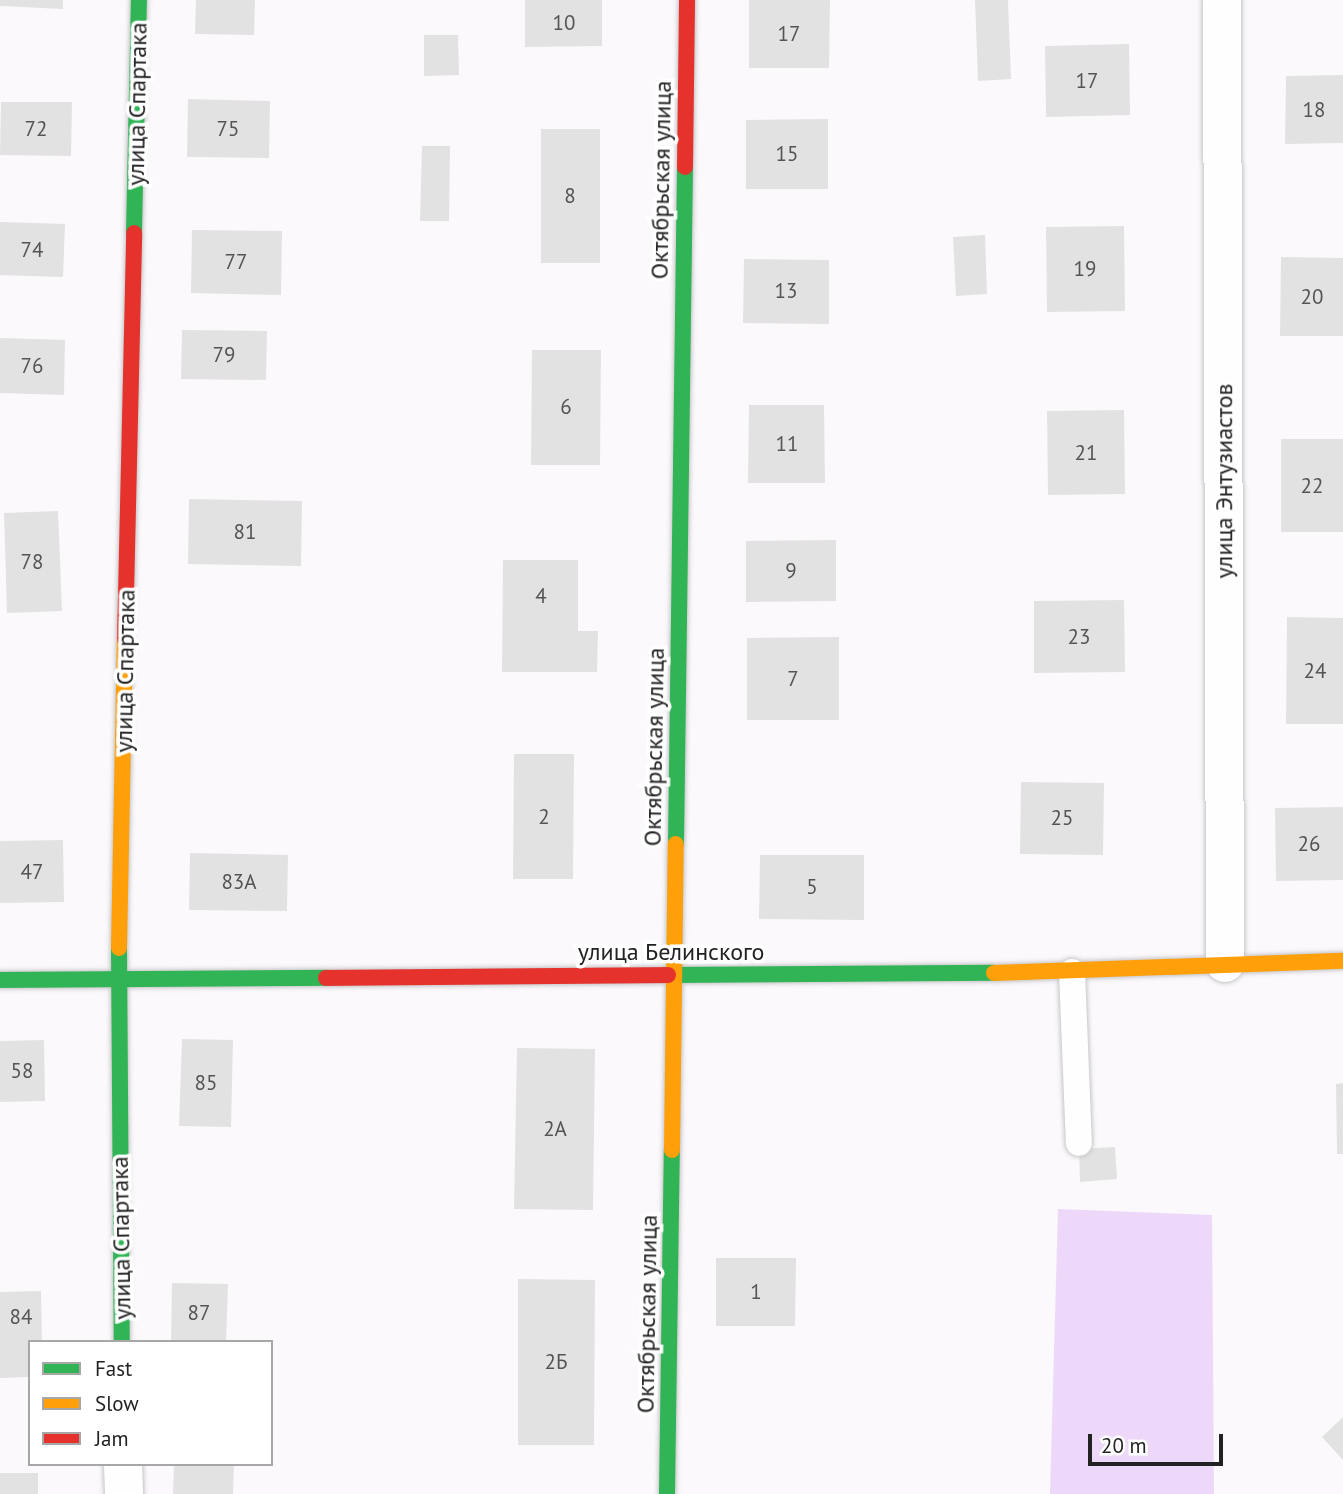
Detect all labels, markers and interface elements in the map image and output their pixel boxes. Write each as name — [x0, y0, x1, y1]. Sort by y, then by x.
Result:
house number: 10 — [553, 10, 575, 36]
house number: 17 — [778, 21, 800, 47]
street label: улица Спартака — [121, 22, 153, 186]
house number: 17 — [1076, 68, 1098, 94]
street label: Октябрьская улица — [645, 80, 677, 280]
house number: 18 — [1303, 97, 1325, 123]
house number: 72 — [25, 116, 47, 142]
house number: 75 — [217, 116, 239, 142]
house number: 15 — [776, 141, 798, 167]
house number: 8 — [564, 183, 576, 209]
house number: 74 — [21, 237, 43, 263]
house number: 77 — [225, 249, 247, 275]
house number: 19 — [1074, 256, 1096, 282]
house number: 13 — [775, 278, 797, 304]
house number: 20 — [1301, 284, 1323, 310]
house number: 79 — [213, 342, 235, 368]
house number: 76 — [21, 353, 43, 379]
street label: улица Энтузиастов — [1210, 383, 1238, 579]
house number: 6 — [560, 394, 572, 420]
house number: 11 — [776, 431, 798, 457]
house number: 21 — [1075, 440, 1097, 466]
house number: 22 — [1301, 473, 1323, 499]
house number: 81 — [234, 519, 256, 545]
house number: 78 — [21, 549, 43, 575]
house number: 9 — [785, 558, 797, 584]
house number: 4 — [535, 583, 547, 609]
street label: улица Спартака — [109, 589, 141, 753]
house number: 23 — [1068, 624, 1090, 650]
street label: Октябрьская улица — [638, 647, 670, 847]
house number: 24 — [1304, 658, 1326, 684]
house number: 7 — [787, 666, 799, 692]
house number: 2 — [538, 804, 550, 830]
house number: 25 — [1051, 805, 1073, 831]
house number: 26 — [1298, 831, 1320, 857]
house number: 47 — [21, 859, 43, 885]
house number: 83А — [221, 869, 257, 895]
house number: 5 — [806, 874, 818, 900]
street label: улица Белинского — [578, 938, 764, 966]
house number: 58 — [11, 1058, 33, 1084]
house number: 85 — [195, 1070, 217, 1096]
house number: 2А — [543, 1116, 567, 1142]
street label: улица Спартака — [105, 1156, 137, 1320]
street label: Октябрьская улица — [631, 1214, 663, 1414]
house number: 1 — [750, 1279, 762, 1305]
house number: 87 — [188, 1300, 210, 1326]
house number: 84 — [10, 1304, 32, 1330]
legend — [28, 1340, 273, 1466]
house number: 2Б — [545, 1349, 567, 1375]
text: Fast — [95, 1355, 132, 1382]
text: Slow — [95, 1390, 139, 1417]
scale bar — [1091, 1420, 1226, 1464]
text: Jam — [95, 1425, 129, 1452]
text: 20 m — [1101, 1432, 1147, 1459]

